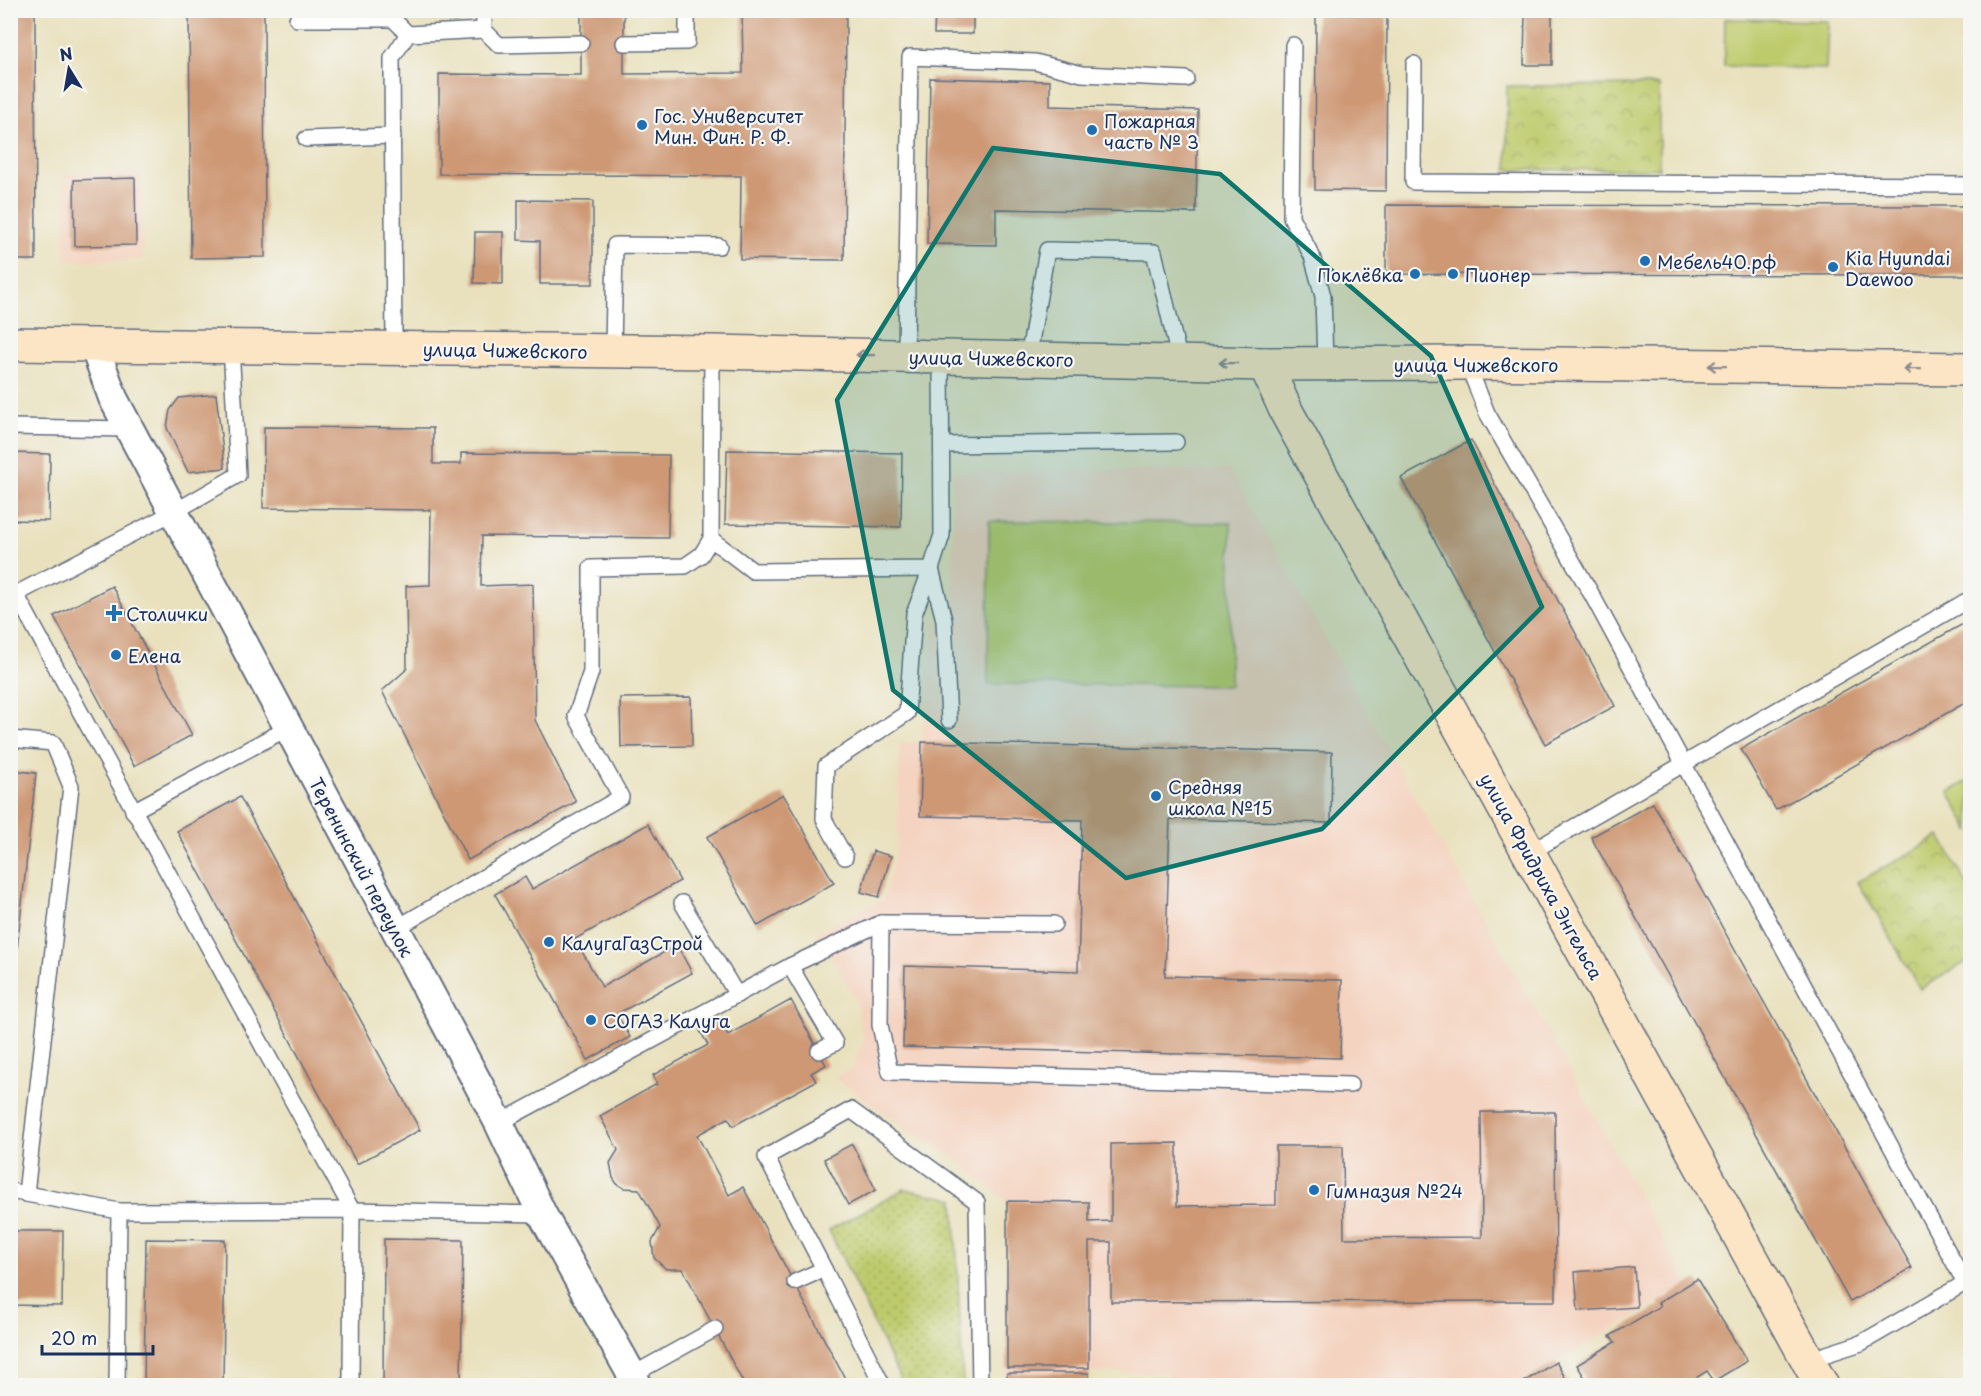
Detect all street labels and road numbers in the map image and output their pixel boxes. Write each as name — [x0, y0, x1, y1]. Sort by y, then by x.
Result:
street label: улица Чижевского — [422, 335, 588, 365]
street label: улица Чижевского — [908, 343, 1074, 373]
street label: улица Чижевского — [1394, 351, 1559, 378]
street label: улица Фридриха Энгельса — [1474, 768, 1611, 985]
street label: Теренинский переулок — [303, 772, 421, 962]

